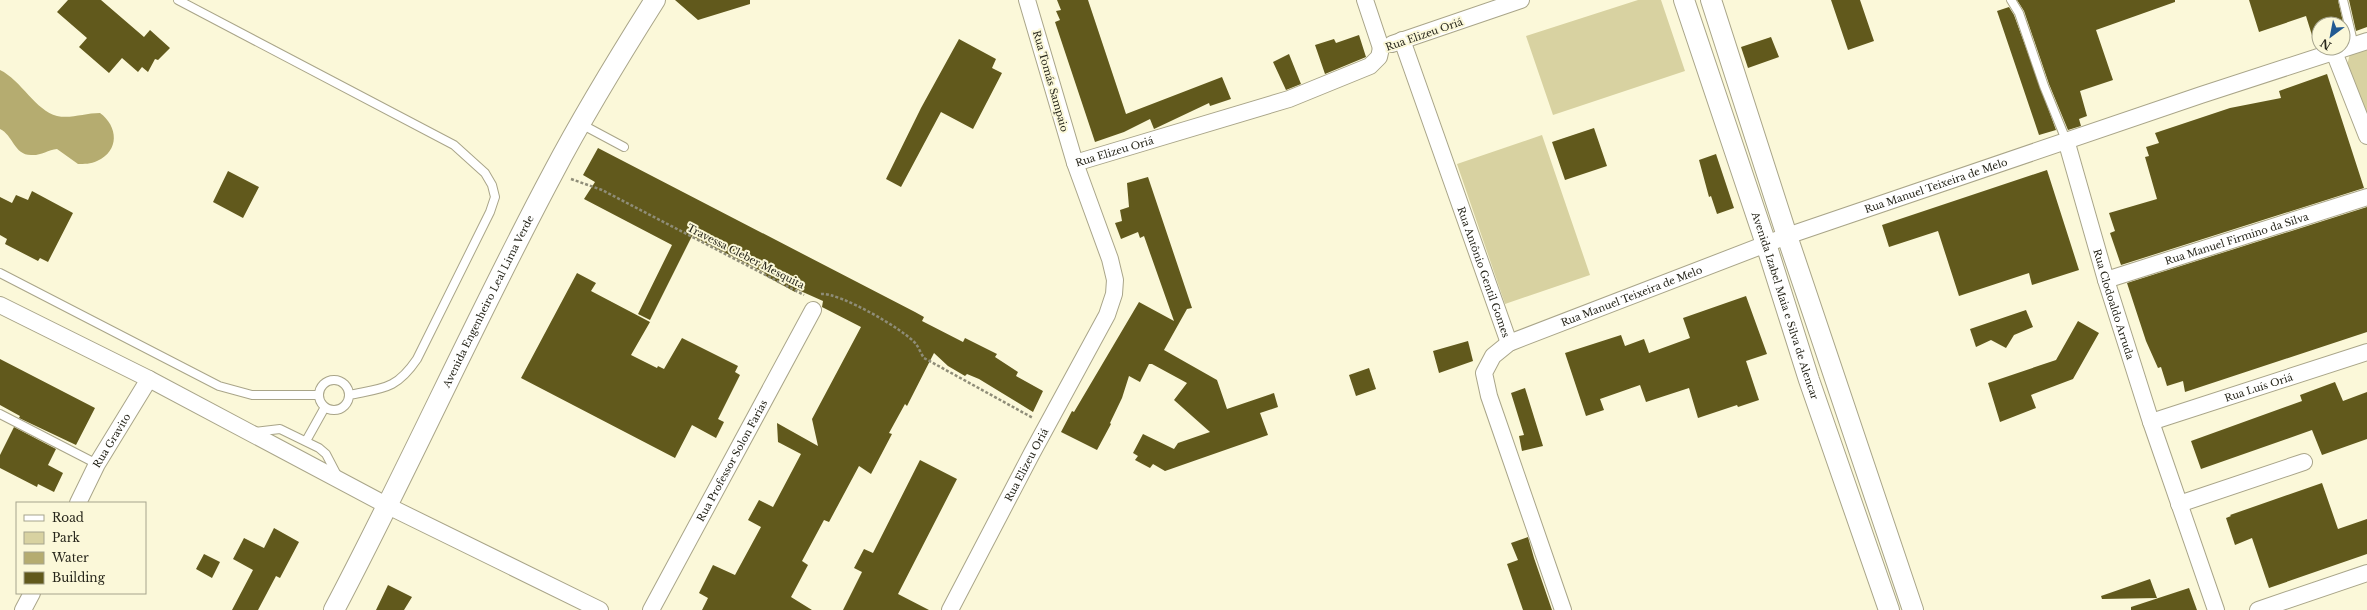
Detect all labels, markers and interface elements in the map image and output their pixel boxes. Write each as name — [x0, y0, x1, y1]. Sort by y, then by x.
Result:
street label: Rua Elizeu Oriá — [1384, 15, 1465, 54]
north arrow — [2311, 16, 2351, 56]
street label: Rua Tomás Sampaio — [1030, 29, 1071, 134]
text: N — [2317, 35, 2334, 53]
street label: Rua Elizeu Oriá — [1074, 134, 1156, 170]
street label: Rua Manuel Teixeira de Melo — [1863, 155, 2010, 216]
street label: Rua Antônio Gentil Gomes — [1454, 205, 1513, 340]
street label: Avenida Izabel Maia e Silva de Alencar — [1748, 209, 1821, 402]
street label: Rua Manuel Firmino da Silva — [2163, 210, 2311, 268]
street label: Avenida Engenheiro Leal Lima Verde — [440, 213, 537, 391]
street label: Travessa Cleber Mesquita — [685, 221, 807, 292]
street label: Rua Clodoaldo Arruda — [2090, 248, 2137, 362]
street label: Rua Manuel Teixeira de Melo — [1559, 263, 1704, 329]
street label: Rua Luís Oriá — [2223, 370, 2295, 405]
street label: Rua Professor Solon Farias — [694, 397, 771, 524]
street label: Rua Gravito — [90, 411, 134, 470]
street label: Rua Elizeu Oriá — [1002, 426, 1051, 504]
legend — [16, 502, 146, 594]
text: Road — [52, 510, 84, 525]
text: Park — [52, 530, 80, 545]
text: Water — [51, 550, 89, 565]
text: Building — [52, 570, 106, 585]

